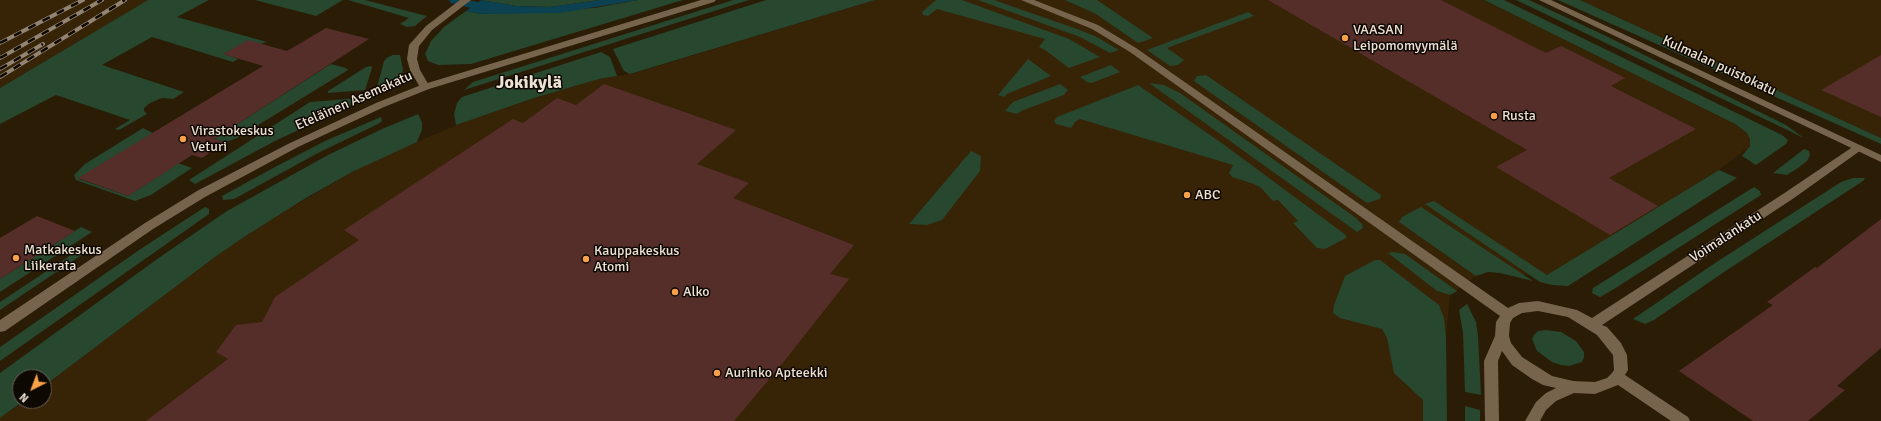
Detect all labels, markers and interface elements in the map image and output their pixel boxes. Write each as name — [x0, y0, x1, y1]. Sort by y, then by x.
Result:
place label: VAASAN Leipomomyymälä — [1353, 22, 1457, 54]
street label: Kulmalan puistokatu — [1659, 32, 1779, 100]
marker: VAASAN Leipomomyymälä — [1340, 33, 1350, 43]
street label: Eteläinen Asemakatu — [293, 68, 415, 134]
district label: Jokikylä — [496, 72, 562, 94]
place label: Rusta — [1502, 108, 1536, 124]
marker: Rusta — [1489, 111, 1499, 121]
place label: Virastokeskus Veturi — [191, 123, 274, 156]
marker: Virastokeskus Veturi — [178, 134, 188, 144]
place label: ABC — [1195, 187, 1220, 203]
marker: ABC — [1182, 190, 1192, 200]
street label: Voimalankatu — [1687, 208, 1765, 266]
place label: Matkakeskus Liikerata — [24, 242, 102, 274]
place label: Kauppakeskus Atomi — [594, 243, 679, 276]
marker: Matkakeskus Liikerata — [11, 253, 21, 263]
marker: Kauppakeskus Atomi — [581, 254, 591, 264]
place label: Alko — [683, 284, 710, 300]
marker: Alko — [670, 287, 680, 297]
place label: Aurinko Apteekki — [725, 365, 828, 381]
marker: Aurinko Apteekki — [712, 368, 722, 378]
north arrow — [12, 369, 52, 409]
text: N — [17, 390, 31, 405]

